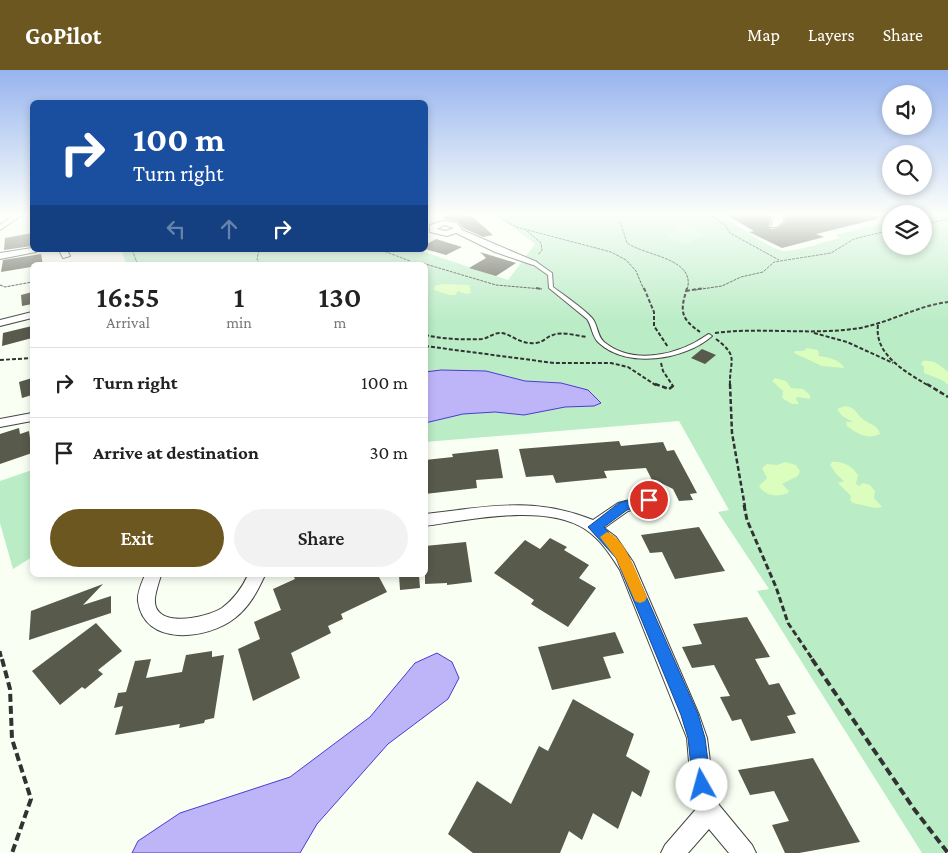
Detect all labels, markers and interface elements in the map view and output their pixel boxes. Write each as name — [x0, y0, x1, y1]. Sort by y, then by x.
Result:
text: GoPilot — [25, 22, 101, 49]
text: Map — [747, 25, 780, 45]
text: Layers — [808, 25, 855, 45]
text: Share — [883, 25, 923, 45]
map controls — [882, 85, 932, 255]
button: sound — [882, 85, 932, 135]
icon: right — [50, 120, 115, 185]
text: 100 m — [133, 120, 225, 159]
button: search — [882, 145, 932, 195]
text: Turn right — [133, 161, 224, 186]
button: layers — [882, 205, 932, 255]
icon: left — [162, 215, 190, 243]
icon: ahead — [215, 215, 243, 243]
icon: right — [268, 215, 296, 243]
text: 16:55 — [97, 280, 160, 313]
text: 1 — [234, 280, 244, 313]
text: 130 — [319, 280, 361, 313]
text: Arrival — [106, 314, 150, 331]
text: min — [226, 314, 252, 331]
text: m — [334, 314, 346, 331]
icon: right — [50, 369, 78, 397]
text: Turn right — [93, 372, 178, 393]
text: 100 m — [361, 372, 408, 393]
icon: arrive — [50, 439, 78, 467]
text: Arrive at destination — [93, 442, 259, 463]
text: 30 m — [369, 442, 408, 463]
pin — [628, 479, 670, 521]
icon: arrive — [635, 486, 663, 514]
button: Exit — [50, 509, 224, 567]
button: Share — [234, 509, 408, 567]
position arrow — [675, 758, 727, 810]

